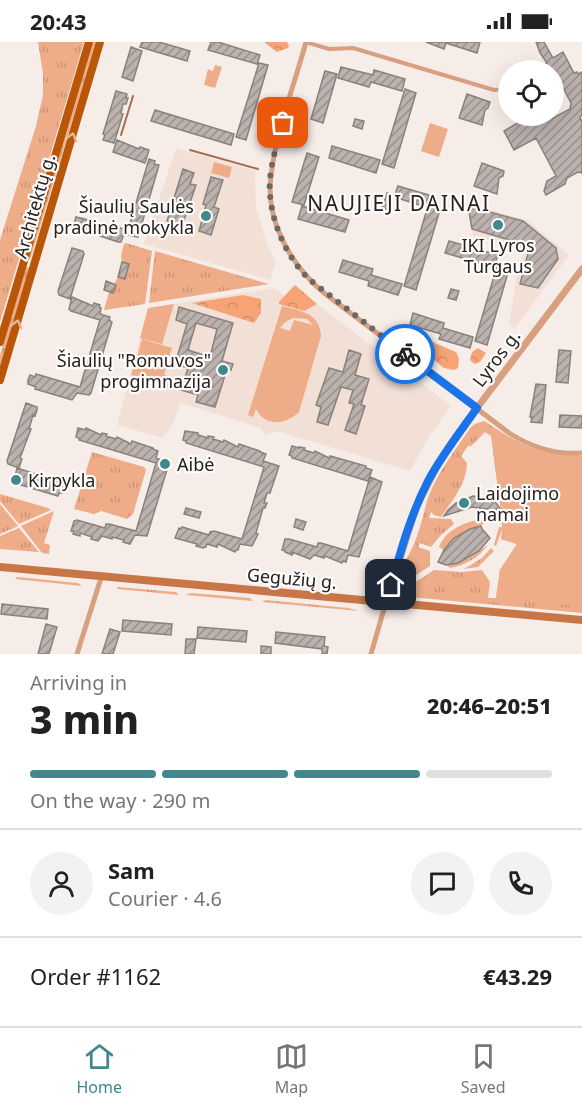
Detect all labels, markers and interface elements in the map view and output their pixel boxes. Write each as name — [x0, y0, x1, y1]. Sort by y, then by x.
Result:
text: 20:43 — [30, 6, 87, 36]
map controls — [498, 60, 564, 126]
button: locate — [498, 60, 564, 126]
pin — [257, 97, 308, 148]
icon: bag — [266, 106, 299, 139]
one-way arrow — [65, 132, 77, 143]
street label: Architektų g. — [8, 151, 60, 261]
district label: NAUJIEJI DAINAI — [307, 189, 491, 217]
place label: Šiaulių Saulės pradinė mokykla — [53, 194, 194, 239]
marker: Šiaulių Saulės pradinė mokykla — [199, 209, 213, 223]
marker: IKI Lyros Turgaus — [491, 218, 505, 232]
place label: IKI Lyros Turgaus — [461, 233, 535, 278]
one-way arrow — [10, 319, 22, 330]
courier — [375, 324, 435, 384]
street label: Lyros g. — [467, 325, 525, 391]
icon: bike — [389, 338, 422, 371]
place label: Šiaulių "Romuvos" progimnazija — [57, 348, 211, 393]
marker: Šiaulių "Romuvos" progimnazija — [216, 363, 230, 377]
place label: Aibė — [177, 452, 214, 476]
marker: Aibė — [158, 457, 172, 471]
place label: Kirpykla — [28, 468, 95, 492]
marker: Kirpykla — [9, 473, 23, 487]
place label: Laidojimo namai — [476, 481, 559, 526]
marker: Laidojimo namai — [457, 496, 471, 510]
pin — [365, 559, 416, 610]
street label: Gegužių g. — [246, 562, 338, 594]
icon: home — [374, 568, 407, 601]
text: Arriving in — [30, 669, 127, 696]
text: 20:46–20:51 — [427, 690, 552, 720]
text: 3 min — [30, 692, 139, 745]
text: On the way · 290 m — [30, 787, 210, 814]
button: person — [30, 852, 93, 915]
button: chat — [411, 852, 474, 915]
button: phone — [489, 852, 552, 915]
text: Sam — [108, 855, 155, 885]
text: Courier · 4.6 — [108, 885, 222, 912]
text: Order #1162 — [30, 961, 161, 991]
text: €43.29 — [483, 961, 552, 991]
tab: Home — [76, 1040, 122, 1098]
tab: Map — [275, 1040, 308, 1098]
tab: Saved — [461, 1040, 506, 1098]

